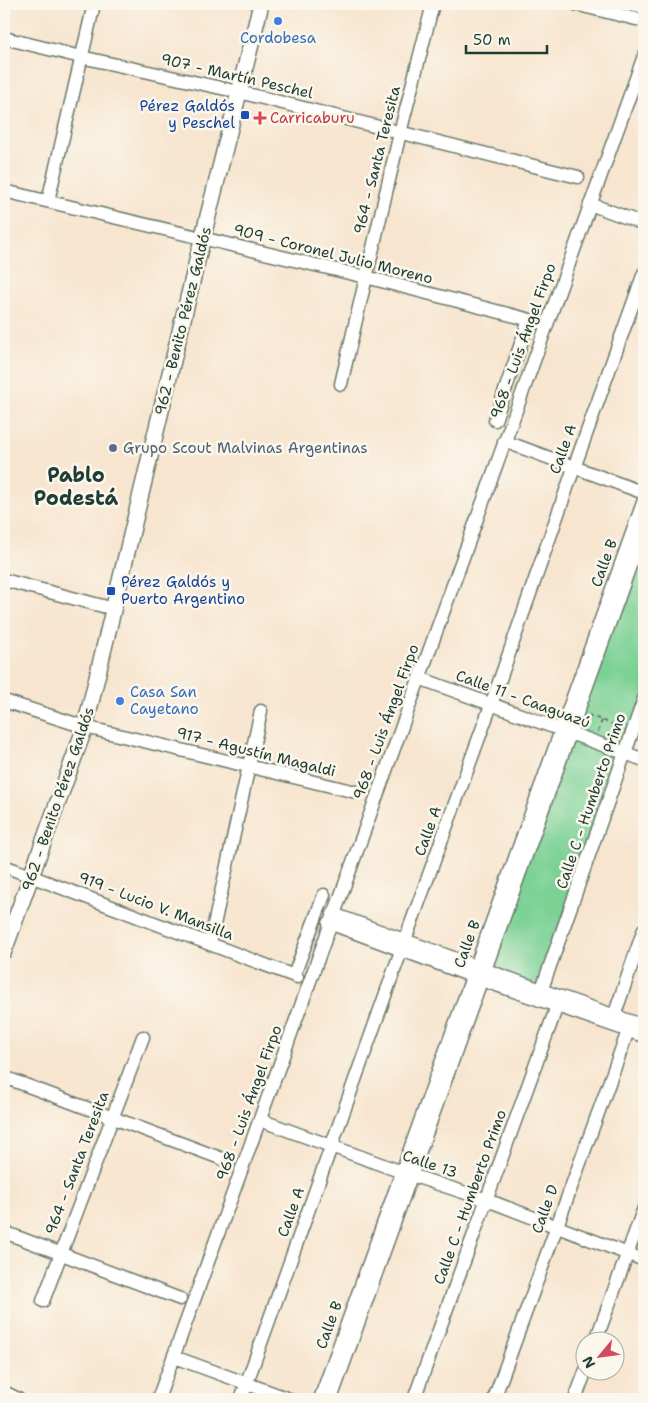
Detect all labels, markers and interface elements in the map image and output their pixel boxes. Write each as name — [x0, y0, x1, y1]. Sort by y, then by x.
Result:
marker: Cordobesa — [272, 15, 284, 27]
scale bar — [466, 22, 547, 54]
place label: Cordobesa — [240, 28, 317, 48]
text: 50 m — [473, 30, 511, 50]
street label: 907 - Martín Peschel — [159, 49, 315, 103]
street label: 964 - Santa Teresita — [349, 83, 405, 236]
place label: Pérez Galdós y Peschel — [140, 96, 235, 133]
place label: Carricaburu — [270, 108, 355, 128]
marker: Pérez Galdós y Peschel — [239, 109, 251, 121]
marker: Carricaburu — [254, 112, 266, 124]
street label: 909 - Coronel Julio Moreno — [231, 220, 435, 288]
street label: 962 - Benito Pérez Galdós — [150, 225, 216, 417]
street label: 968 - Luis Ángel Firpo — [485, 260, 560, 422]
street label: Calle A — [545, 421, 581, 477]
place label: Grupo Scout Malvinas Argentinas — [123, 438, 368, 458]
marker: Grupo Scout Malvinas Argentinas — [107, 442, 119, 454]
district label: Pablo Podestá — [34, 462, 119, 511]
street label: Calle B — [586, 536, 622, 590]
place label: Pérez Galdós y Puerto Argentino — [121, 572, 245, 609]
marker: Pérez Galdós y Puerto Argentino — [105, 585, 117, 597]
street label: 968 - Luis Ángel Firpo — [348, 641, 423, 803]
street label: Calle 11 - Caaguazú — [453, 665, 593, 733]
place label: Casa San Cayetano — [130, 682, 199, 719]
marker: Casa San Cayetano — [114, 695, 126, 707]
street label: 962 - Benito Pérez Galdós — [17, 704, 99, 894]
street label: Calle C - Humberto Primo — [551, 710, 631, 892]
street label: 917 - Agustín Magaldi — [174, 723, 338, 781]
street label: Calle A — [410, 803, 446, 859]
street label: 919 - Lucio V. Mansilla — [76, 867, 237, 945]
street label: Calle B — [449, 917, 485, 971]
street label: 968 - Luis Ángel Firpo — [211, 1022, 286, 1184]
street label: 964 - Santa Teresita — [40, 1088, 114, 1238]
street label: Calle C - Humberto Primo — [429, 1107, 511, 1287]
street label: Calle 13 — [400, 1145, 460, 1183]
street label: Calle D — [527, 1182, 563, 1236]
street label: Calle A — [273, 1184, 309, 1240]
street label: Calle B — [311, 1298, 347, 1352]
north arrow — [576, 1330, 626, 1380]
text: N — [578, 1353, 599, 1372]

